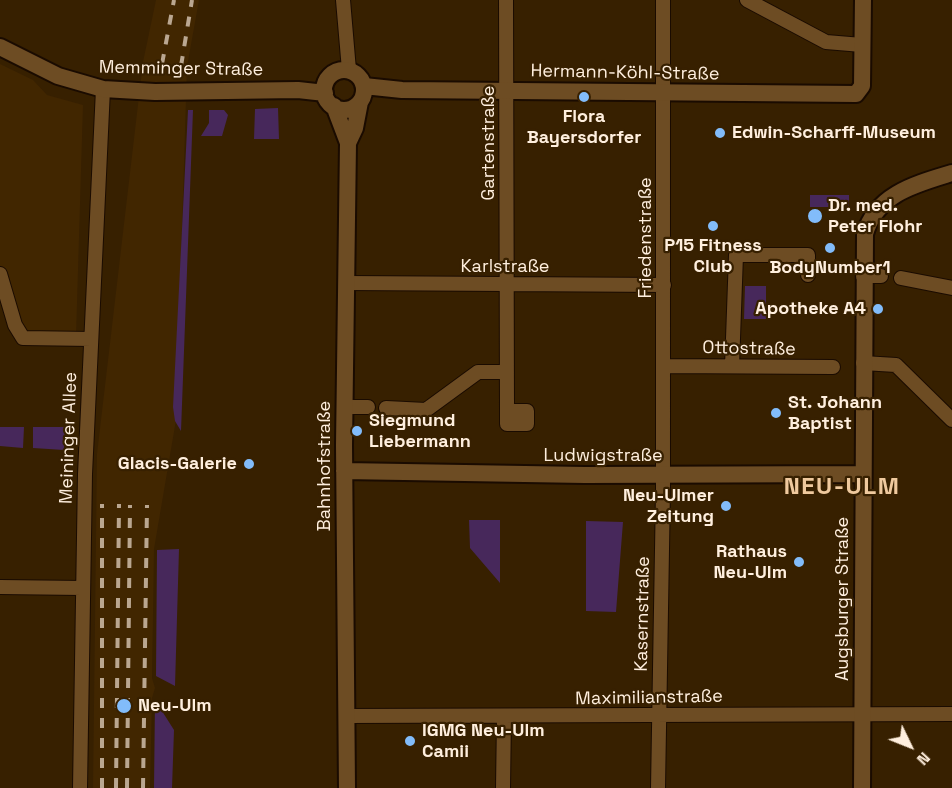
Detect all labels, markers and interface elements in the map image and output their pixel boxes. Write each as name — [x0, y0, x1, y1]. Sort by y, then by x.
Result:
street label: Memminger Straße — [99, 57, 263, 81]
street label: Hermann-Köhl-Straße — [530, 61, 720, 85]
street label: Gartenstraße — [478, 85, 500, 201]
marker: Flora Bayersdorfer — [577, 90, 591, 104]
place label: Flora Bayersdorfer — [527, 106, 641, 148]
place label: Edwin-Scharff-Museum — [732, 122, 936, 144]
marker: Edwin-Scharff-Museum — [713, 126, 727, 140]
street label: Friedenstraße — [635, 177, 657, 299]
place label: Dr. med. Peter Flohr — [828, 195, 922, 238]
marker: Dr. med. Peter Flohr — [806, 207, 824, 225]
marker: P15 Fitness Club — [706, 219, 720, 233]
place label: P15 Fitness Club — [664, 235, 762, 278]
marker: BodyNumber1 — [823, 241, 837, 255]
street label: Karlstraße — [461, 256, 549, 278]
place label: BodyNumber1 — [769, 257, 891, 279]
place label: Apotheke A4 — [755, 298, 866, 320]
marker: Apotheke A4 — [871, 302, 885, 316]
street label: Ottostraße — [702, 337, 796, 361]
street label: Meininger Allee — [56, 372, 82, 504]
place label: St. Johann Baptist — [788, 392, 882, 434]
street label: Bahnhofstraße — [314, 401, 336, 531]
marker: St. Johann Baptist — [769, 406, 783, 420]
place label: Siegmund Liebermann — [369, 410, 471, 452]
marker: Siegmund Liebermann — [350, 424, 364, 438]
street label: Ludwigstraße — [543, 445, 663, 467]
place label: Glacis-Galerie — [118, 453, 237, 475]
marker: Glacis-Galerie — [242, 457, 256, 471]
district label: NEU-ULM — [784, 473, 900, 501]
place label: Neu-Ulmer Zeitung — [623, 485, 714, 528]
marker: Neu-Ulmer Zeitung — [719, 499, 733, 513]
street label: Augsburger Straße — [832, 517, 854, 681]
place label: Rathaus Neu-Ulm — [713, 541, 787, 584]
marker: Rathaus Neu-Ulm — [792, 555, 806, 569]
street label: Kasernstraße — [631, 556, 655, 672]
street label: Maximilianstraße — [575, 686, 723, 710]
place label: Neu-Ulm — [138, 695, 212, 717]
marker: Neu-Ulm — [115, 697, 133, 715]
north arrow — [880, 716, 940, 776]
place label: IGMG Neu-Ulm Camii — [422, 720, 545, 762]
marker: IGMG Neu-Ulm Camii — [403, 734, 417, 748]
text: N — [912, 748, 935, 770]

